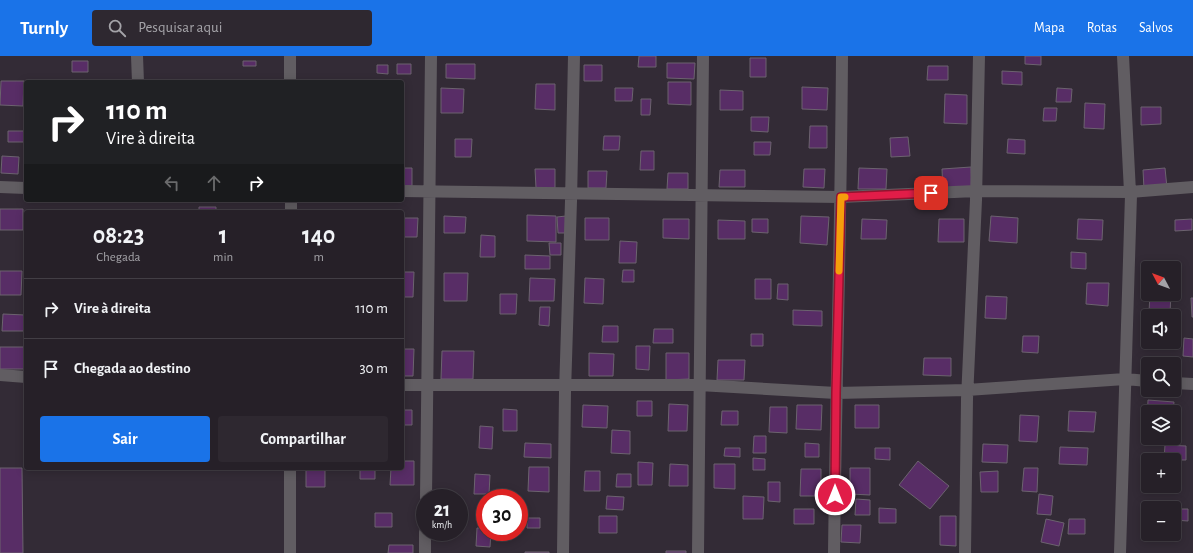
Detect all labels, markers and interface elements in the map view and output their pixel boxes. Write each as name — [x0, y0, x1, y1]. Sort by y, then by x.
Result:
search box — [92, 10, 372, 46]
icon: search — [106, 17, 128, 39]
text: Turnly — [20, 19, 68, 38]
text: Pesquisar aqui — [138, 20, 222, 35]
text: Mapa — [1034, 21, 1065, 35]
text: Rotas — [1087, 21, 1117, 35]
text: Salvos — [1139, 21, 1173, 35]
icon: right — [40, 96, 92, 148]
text: 110 m — [106, 97, 168, 125]
text: Vire à direita — [106, 130, 195, 148]
icon: left — [161, 172, 183, 194]
icon: ahead — [203, 172, 225, 194]
icon: right — [245, 172, 267, 194]
pin — [914, 176, 948, 210]
icon: arrive — [920, 182, 942, 204]
text: 08:23 — [93, 224, 144, 248]
text: 1 — [219, 224, 227, 248]
text: 140 — [302, 224, 335, 248]
text: Chegada — [96, 251, 141, 264]
text: min — [213, 251, 233, 264]
text: m — [313, 251, 324, 264]
north arrow — [1141, 261, 1181, 301]
map controls — [1141, 261, 1181, 541]
icon: right — [40, 298, 62, 320]
text: Vire à direita — [74, 301, 151, 316]
text: 110 m — [355, 301, 388, 316]
button: sound — [1141, 309, 1181, 349]
button: search — [1141, 357, 1181, 397]
icon: arrive — [40, 358, 62, 380]
text: Chegada ao destino — [74, 361, 191, 376]
text: 30 m — [359, 361, 388, 376]
button: layers — [1141, 405, 1181, 445]
button: Sair — [40, 416, 210, 462]
button: Compartilhar — [218, 416, 388, 462]
button: + — [1141, 453, 1181, 493]
position arrow — [814, 474, 856, 516]
speed limit sign: 30 — [476, 489, 528, 541]
text: 21 — [434, 500, 450, 520]
button: − — [1141, 501, 1181, 541]
text: km/h — [432, 520, 452, 530]

